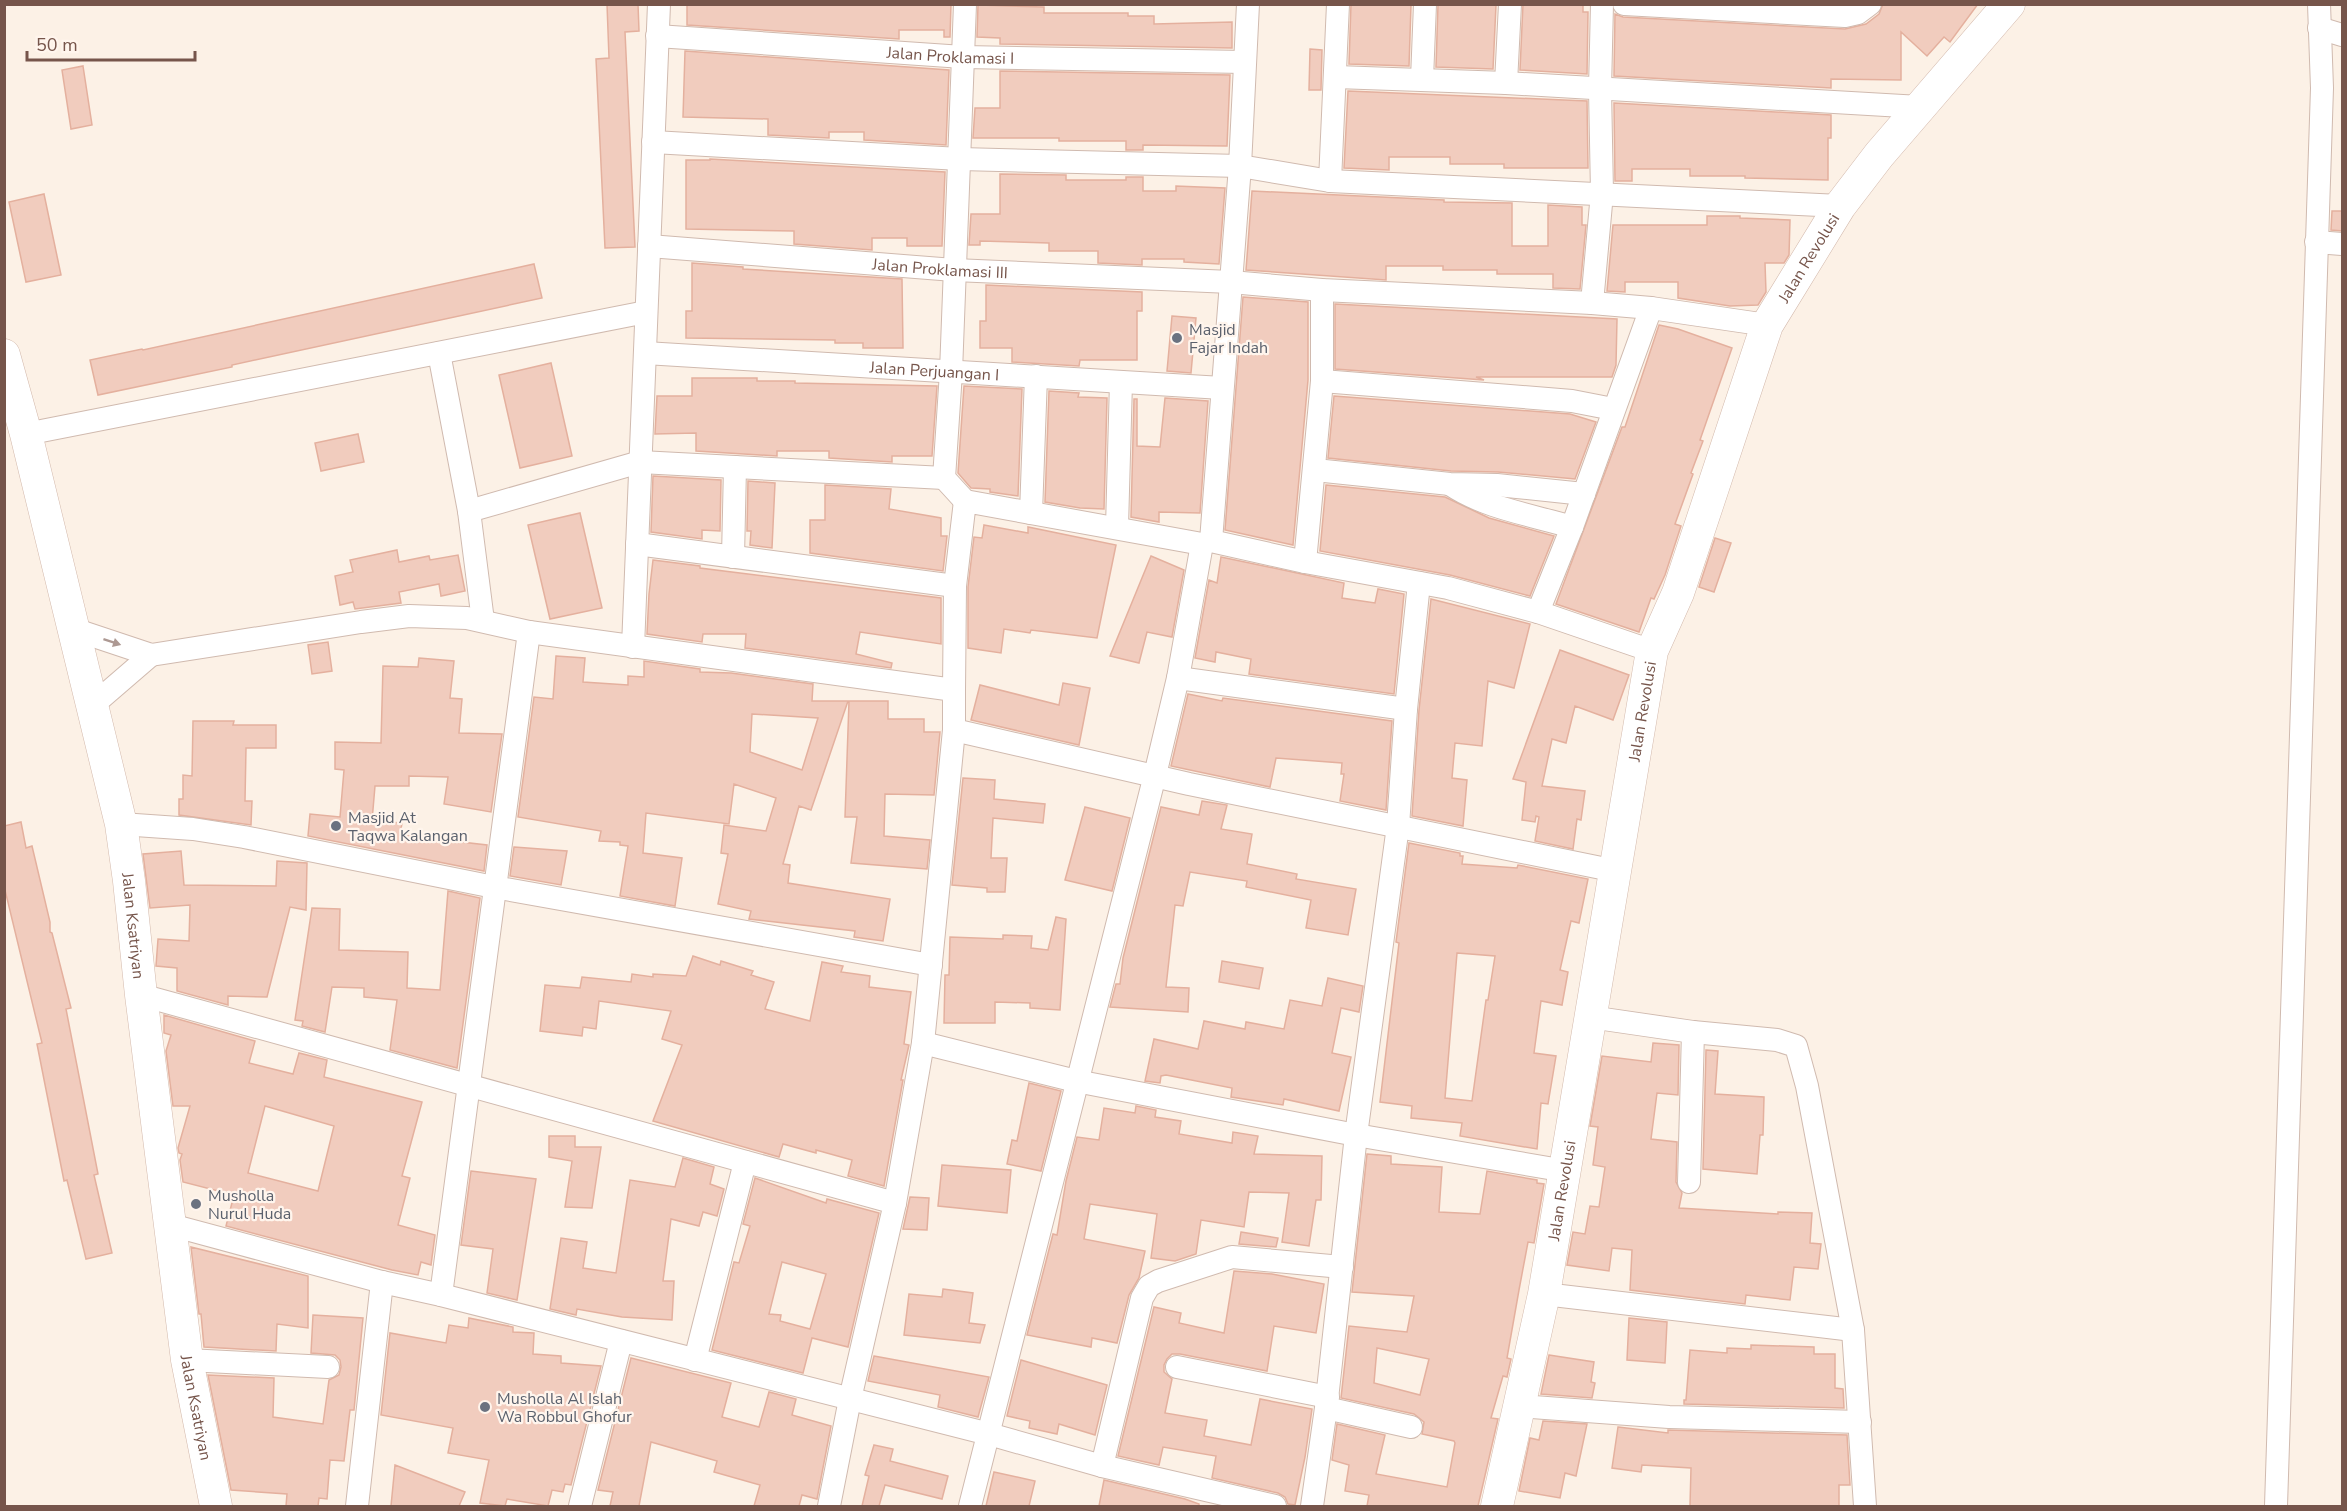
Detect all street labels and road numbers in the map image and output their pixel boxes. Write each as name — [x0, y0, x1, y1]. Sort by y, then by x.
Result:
street label: Jalan Proklamasi I — [885, 42, 1014, 70]
street label: Jalan Revolusi — [1773, 209, 1845, 308]
street label: Jalan Proklamasi III — [870, 254, 1008, 284]
street label: Jalan Perjuangan I — [868, 357, 1000, 386]
street label: Jalan Revolusi — [1623, 660, 1662, 764]
street label: Jalan Ksatriyan — [116, 870, 149, 980]
street label: Jalan Revolusi — [1543, 1139, 1582, 1244]
street label: Jalan Ksatriyan — [174, 1353, 217, 1462]

